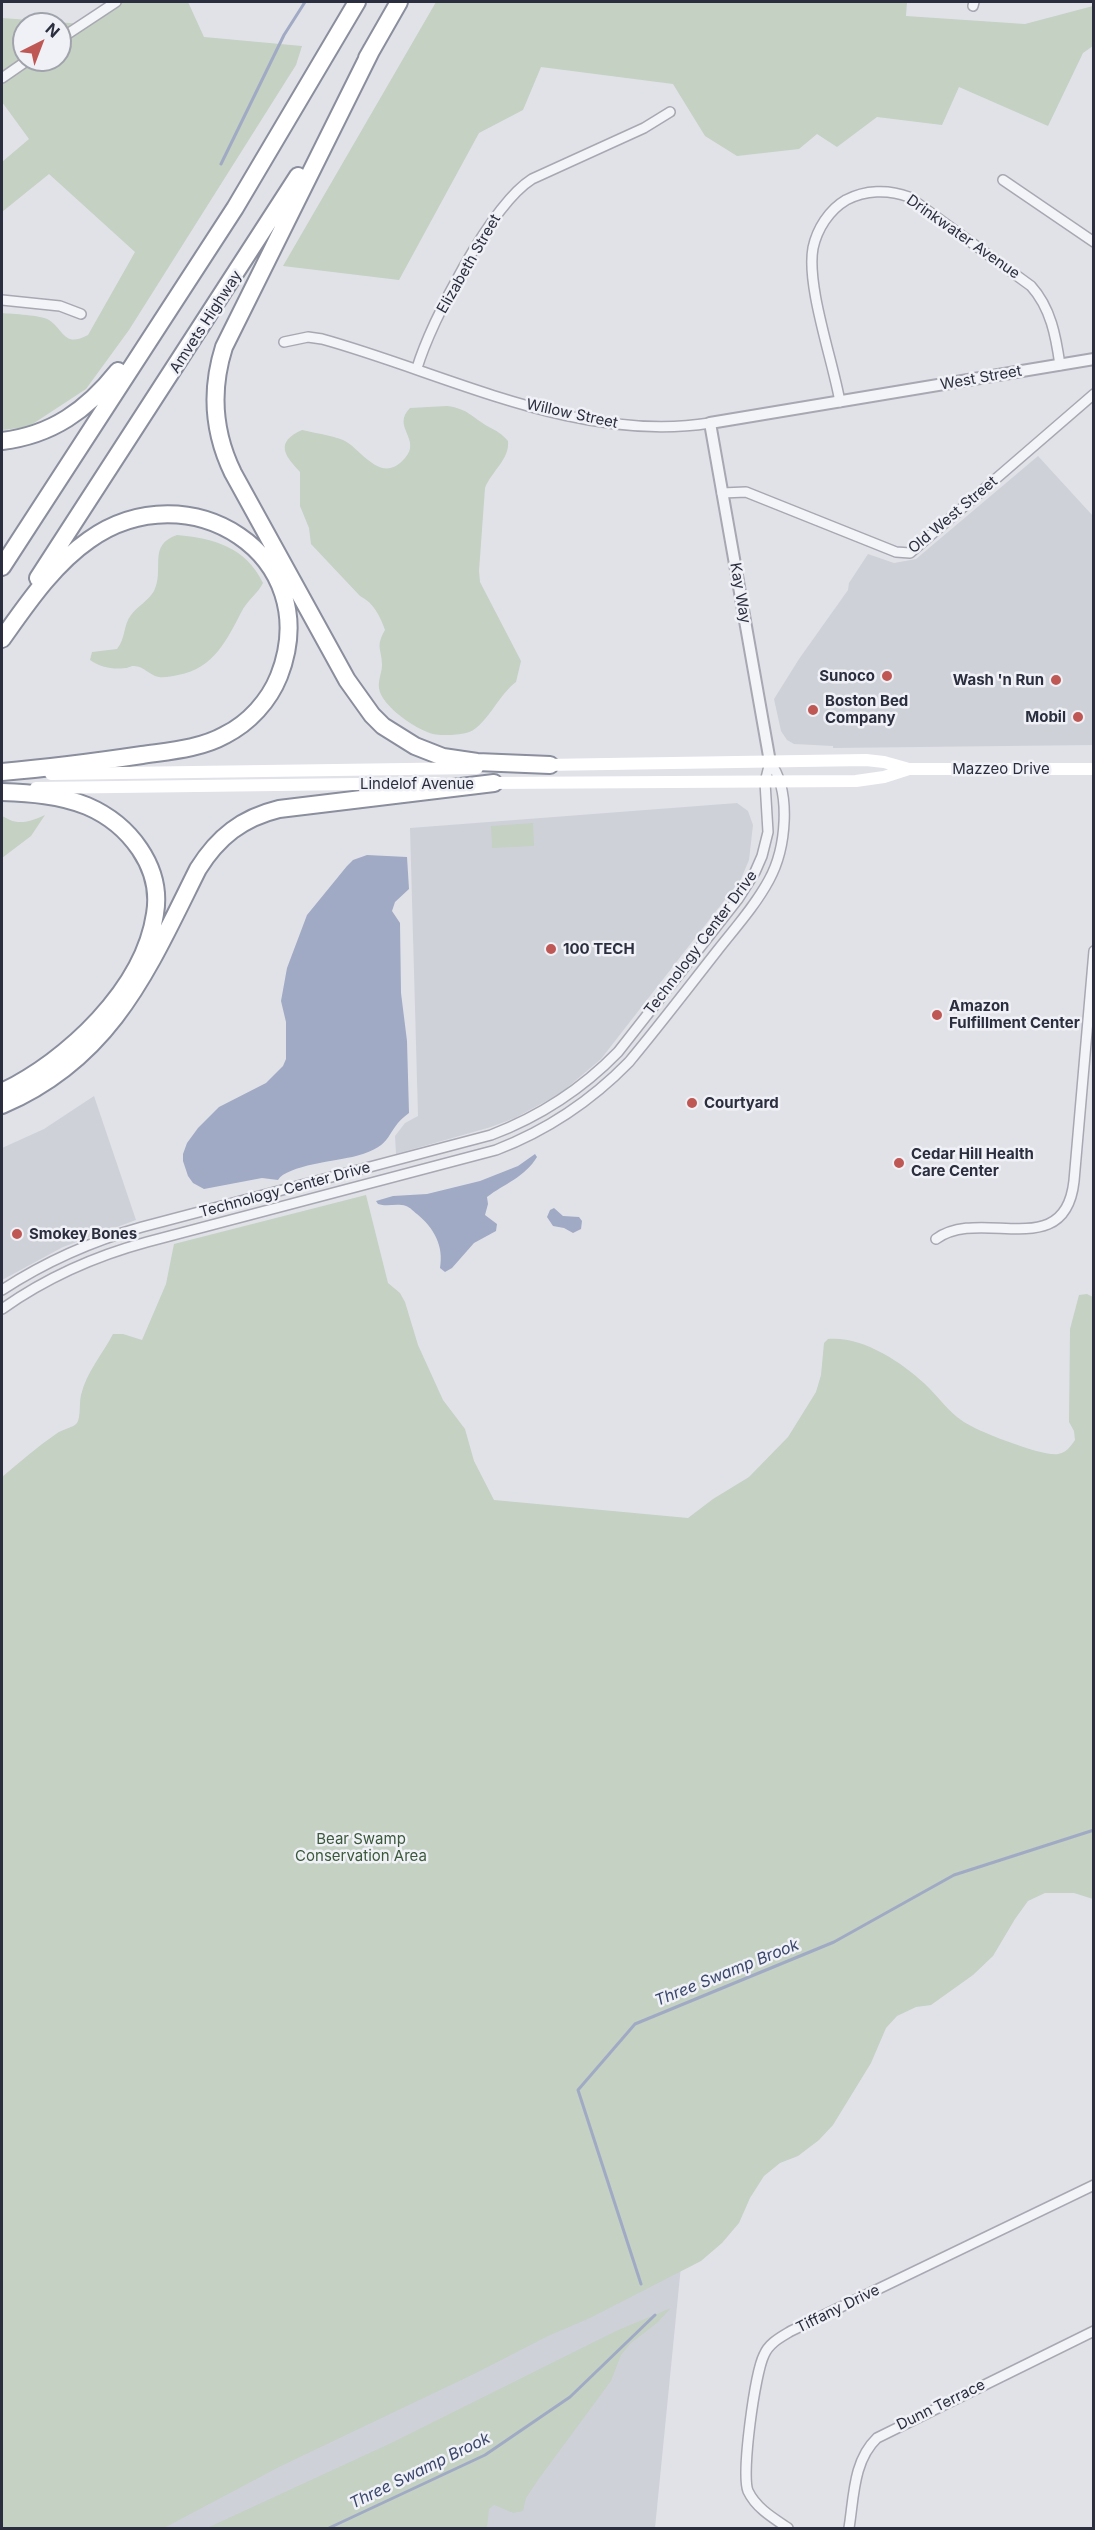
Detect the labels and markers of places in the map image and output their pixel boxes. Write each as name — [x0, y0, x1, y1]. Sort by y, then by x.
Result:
place label: Sunoco — [819, 667, 875, 685]
marker: Sunoco — [880, 669, 894, 683]
place label: Wash 'n Run — [953, 671, 1044, 689]
marker: Wash 'n Run — [1049, 673, 1063, 687]
place label: Boston Bed Company — [825, 692, 908, 727]
marker: Boston Bed Company — [806, 703, 820, 717]
place label: Mobil — [1025, 708, 1066, 726]
marker: Mobil — [1071, 710, 1085, 724]
place label: 100 TECH — [563, 940, 635, 958]
marker: 100 TECH — [544, 942, 558, 956]
place label: Amazon Fulfillment Center — [949, 997, 1080, 1032]
marker: Amazon Fulfillment Center — [930, 1008, 944, 1022]
place label: Courtyard — [704, 1094, 779, 1112]
marker: Courtyard — [685, 1096, 699, 1110]
place label: Cedar Hill Health Care Center — [911, 1145, 1034, 1180]
marker: Cedar Hill Health Care Center — [892, 1156, 906, 1170]
place label: Smokey Bones — [29, 1225, 137, 1243]
marker: Smokey Bones — [10, 1227, 24, 1241]

